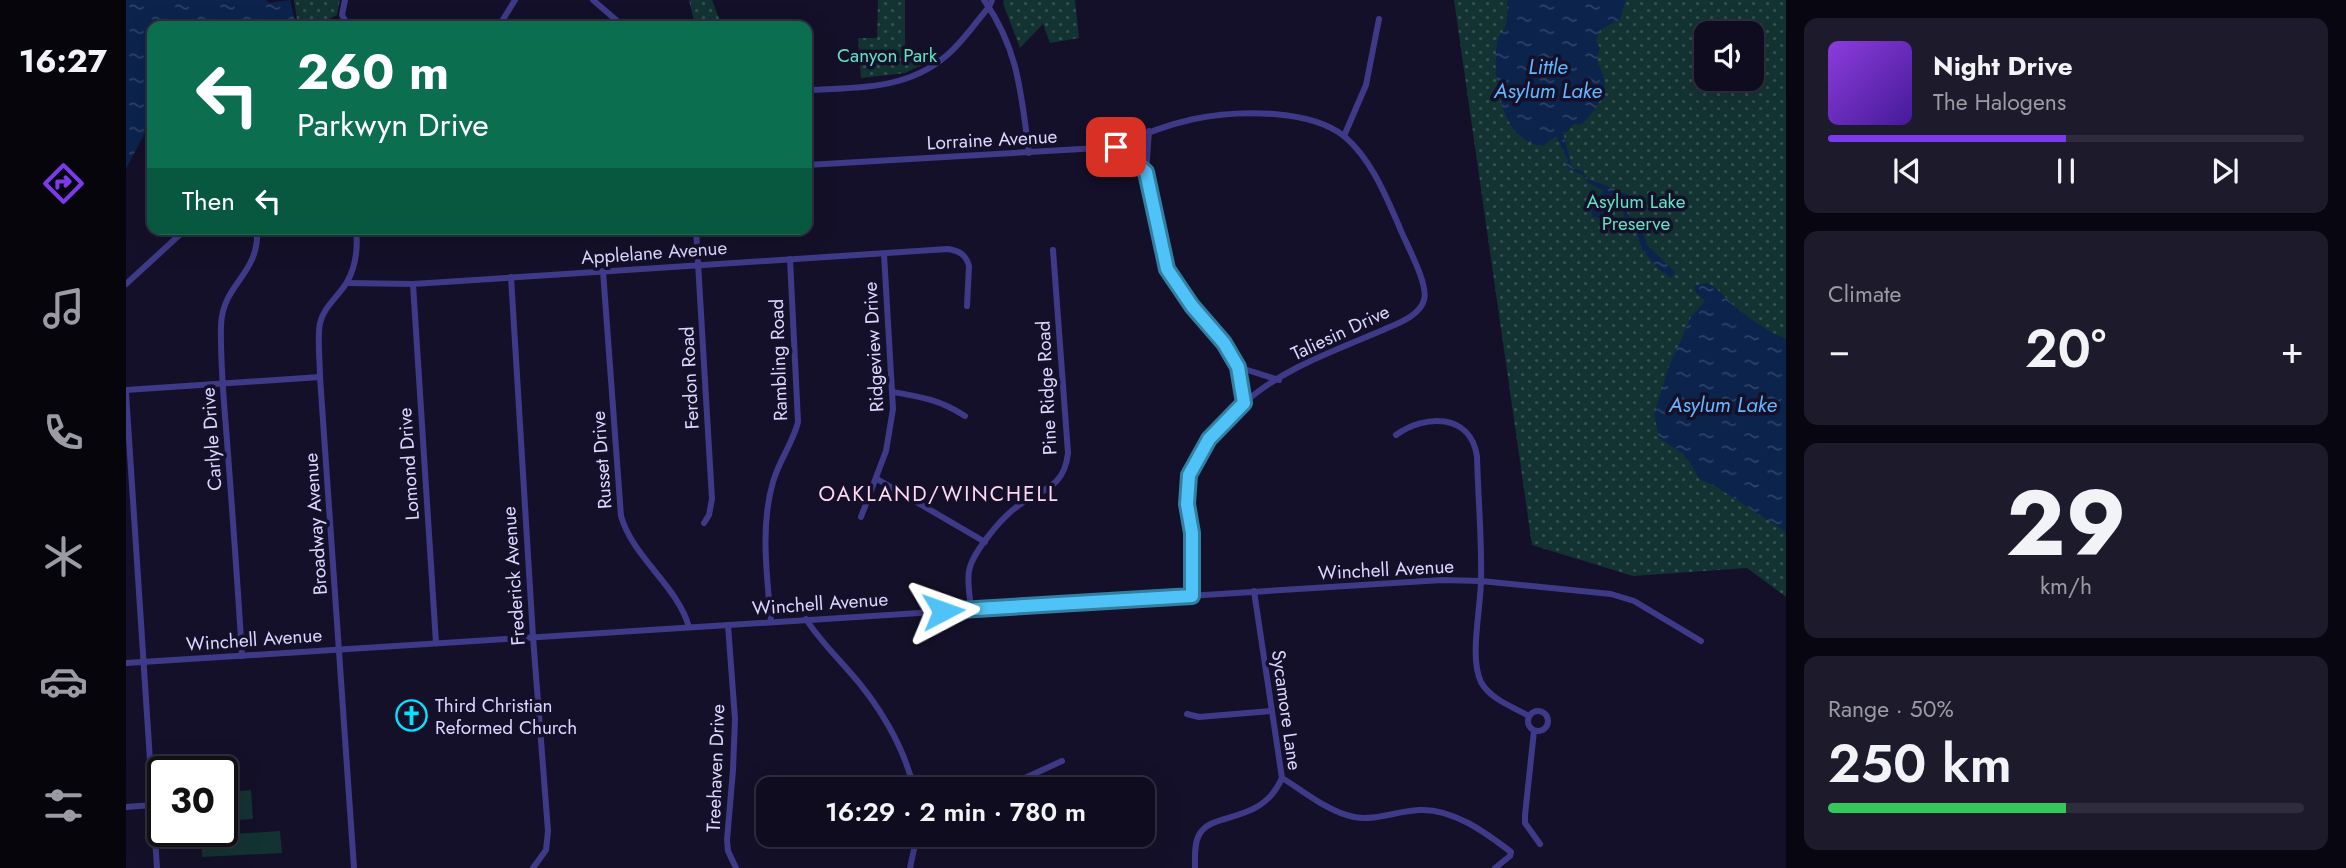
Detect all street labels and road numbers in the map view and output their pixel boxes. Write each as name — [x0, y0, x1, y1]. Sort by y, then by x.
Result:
street label: Lorraine Avenue — [926, 123, 1058, 156]
street label: Applelane Avenue — [580, 234, 728, 271]
street label: Ridgeview Drive — [857, 281, 890, 413]
street label: Rambling Road — [763, 298, 794, 422]
street label: Taliesin Drive — [1287, 298, 1394, 367]
street label: Pine Ridge Road — [1029, 320, 1064, 456]
street label: Ferdon Road — [673, 326, 706, 430]
street label: Carlyle Drive — [194, 386, 229, 492]
street label: Lomond Drive — [391, 407, 426, 521]
street label: Russet Drive — [585, 410, 618, 510]
street label: Broadway Avenue — [297, 452, 334, 596]
street label: Frederick Avenue — [495, 505, 532, 647]
street label: Winchell Avenue — [1317, 552, 1455, 587]
street label: Winchell Avenue — [751, 585, 889, 622]
street label: Winchell Avenue — [185, 621, 323, 658]
street label: Sycamore Lane — [1265, 648, 1308, 772]
street label: Treehaven Drive — [700, 703, 731, 832]

